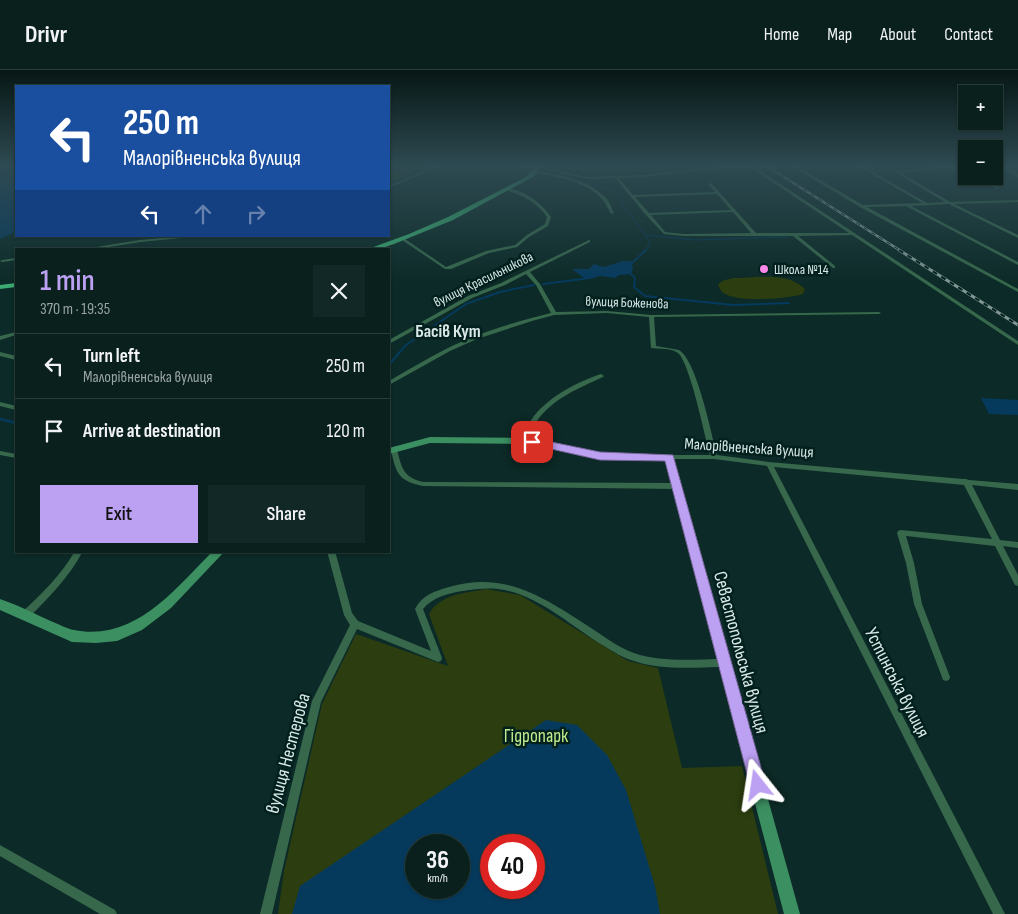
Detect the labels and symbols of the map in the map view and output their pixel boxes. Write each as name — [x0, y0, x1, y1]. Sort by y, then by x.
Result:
street label: вулиця Красильникова — [431, 248, 536, 311]
place label: Школа №14 — [774, 261, 829, 278]
marker: Школа №14 — [758, 263, 770, 275]
street label: вулиця Боженова — [585, 293, 669, 312]
district label: Басів Кут — [415, 321, 481, 342]
pin — [511, 421, 553, 463]
street label: Малорівненська вулиця — [684, 435, 814, 462]
street label: Севастопольська вулиця — [708, 569, 773, 736]
street label: Устинська вулиця — [859, 624, 934, 742]
street label: вулиця Нестерова — [261, 691, 316, 816]
park label: Гідропарк — [504, 725, 569, 748]
position arrow — [731, 758, 783, 810]
speed limit sign: 40 — [480, 834, 545, 899]

